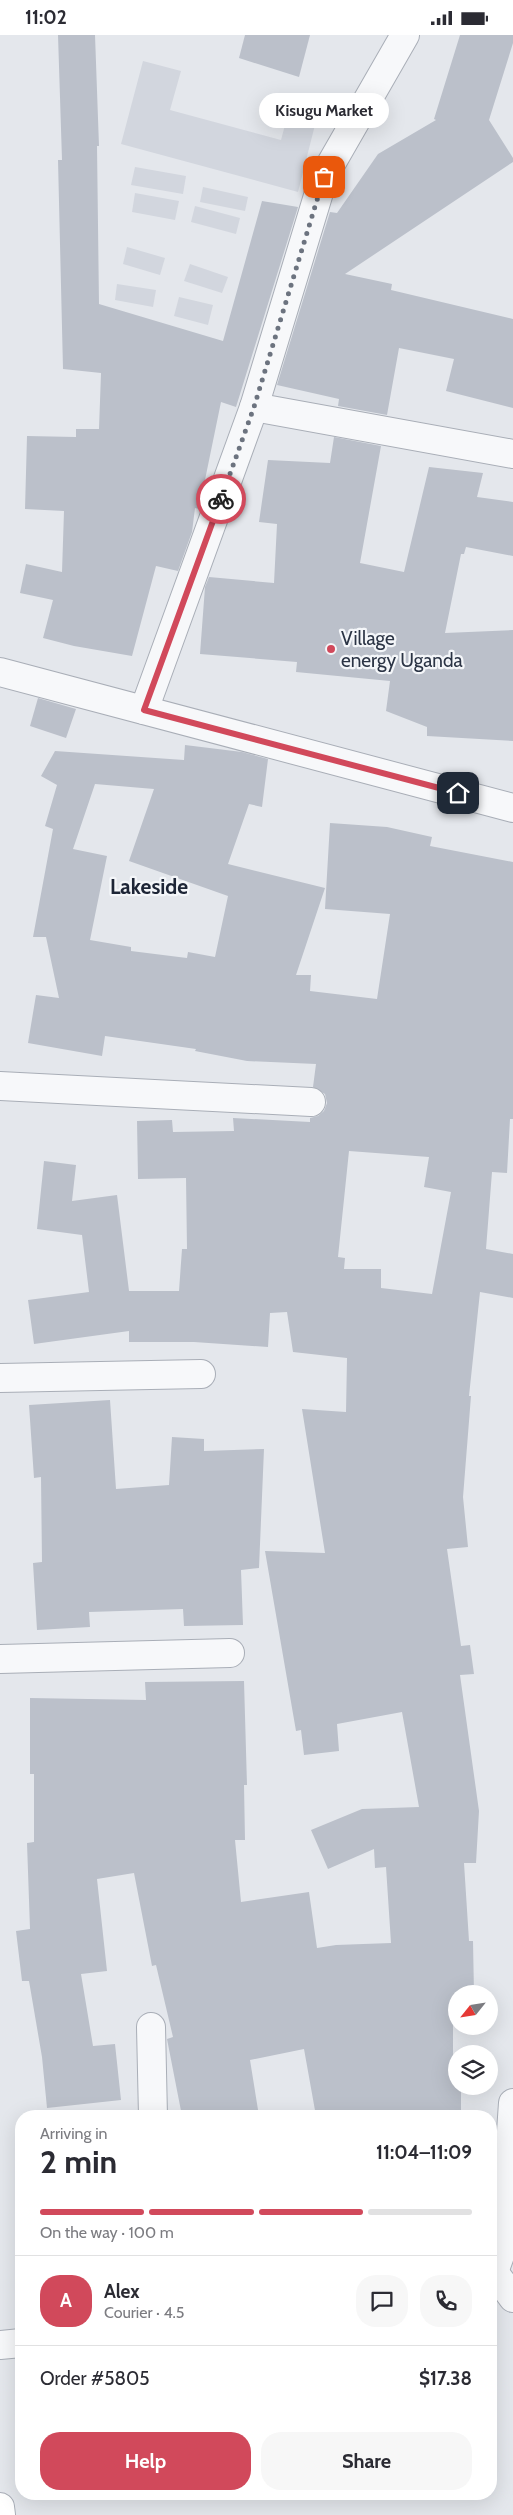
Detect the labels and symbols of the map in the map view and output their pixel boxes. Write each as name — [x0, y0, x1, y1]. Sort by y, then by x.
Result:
callout: Kisugu Market — [259, 92, 389, 127]
pin — [303, 156, 345, 198]
courier — [196, 474, 246, 524]
place label: Village energy Uganda — [341, 627, 463, 672]
marker: Village energy Uganda — [325, 643, 337, 655]
pin — [437, 772, 479, 814]
district label: Lakeside — [110, 874, 188, 899]
north arrow — [448, 1985, 498, 2035]

